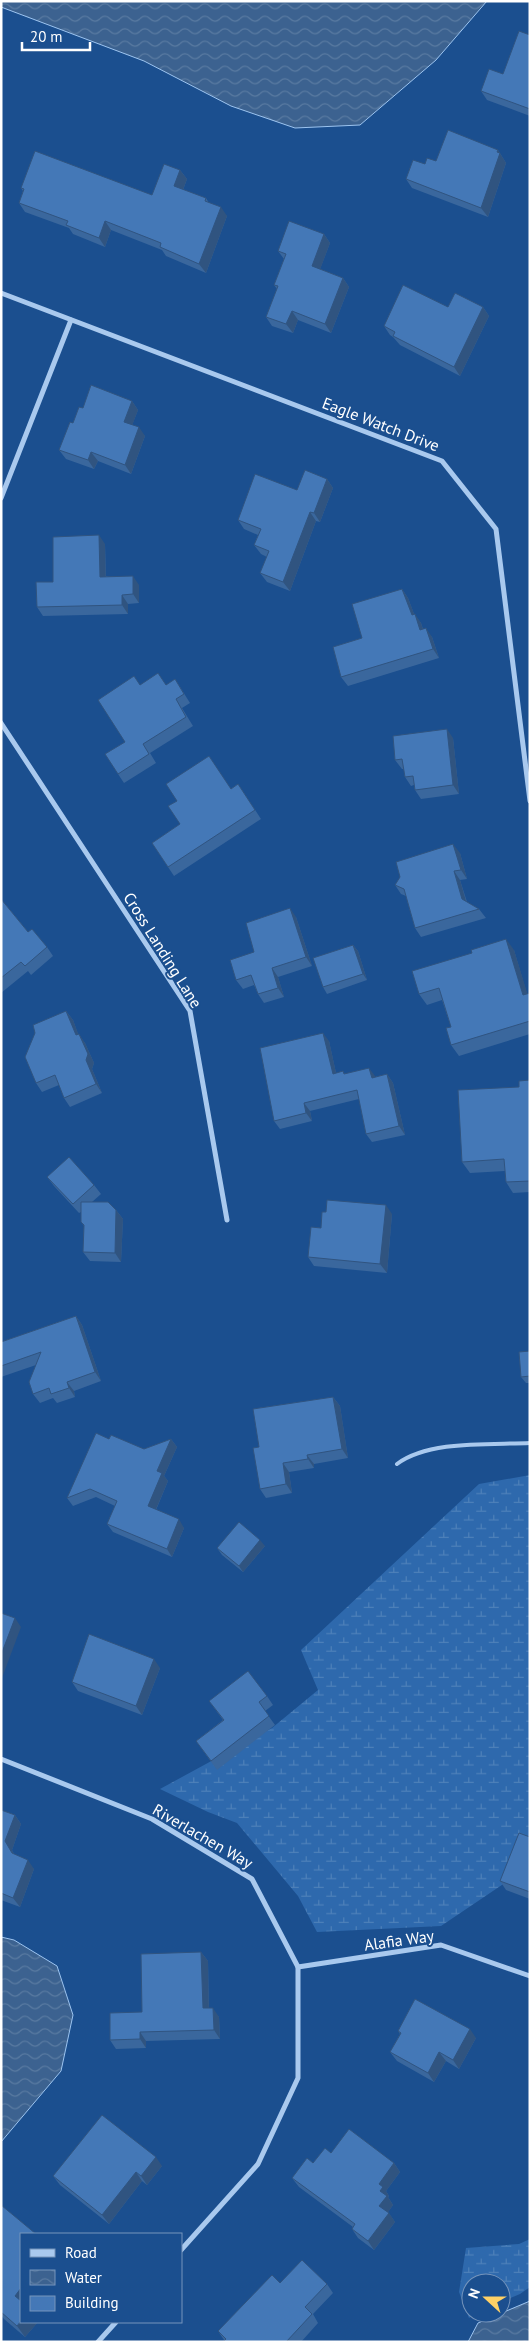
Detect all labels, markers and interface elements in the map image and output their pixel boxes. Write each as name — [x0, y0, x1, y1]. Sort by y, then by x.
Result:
scale bar — [22, 20, 90, 52]
text: 20 m — [30, 27, 63, 46]
street label: Eagle Watch Drive — [320, 392, 442, 456]
street label: Cross Landing Lane — [119, 888, 207, 1012]
street label: Riverlachen Way — [149, 1799, 257, 1873]
street label: Alafia Way — [363, 1925, 436, 1955]
legend — [20, 2233, 182, 2323]
text: Road — [65, 2243, 97, 2262]
text: Water — [65, 2268, 102, 2287]
north arrow — [461, 2273, 511, 2323]
text: N — [464, 2286, 484, 2301]
text: Building — [65, 2293, 119, 2312]

